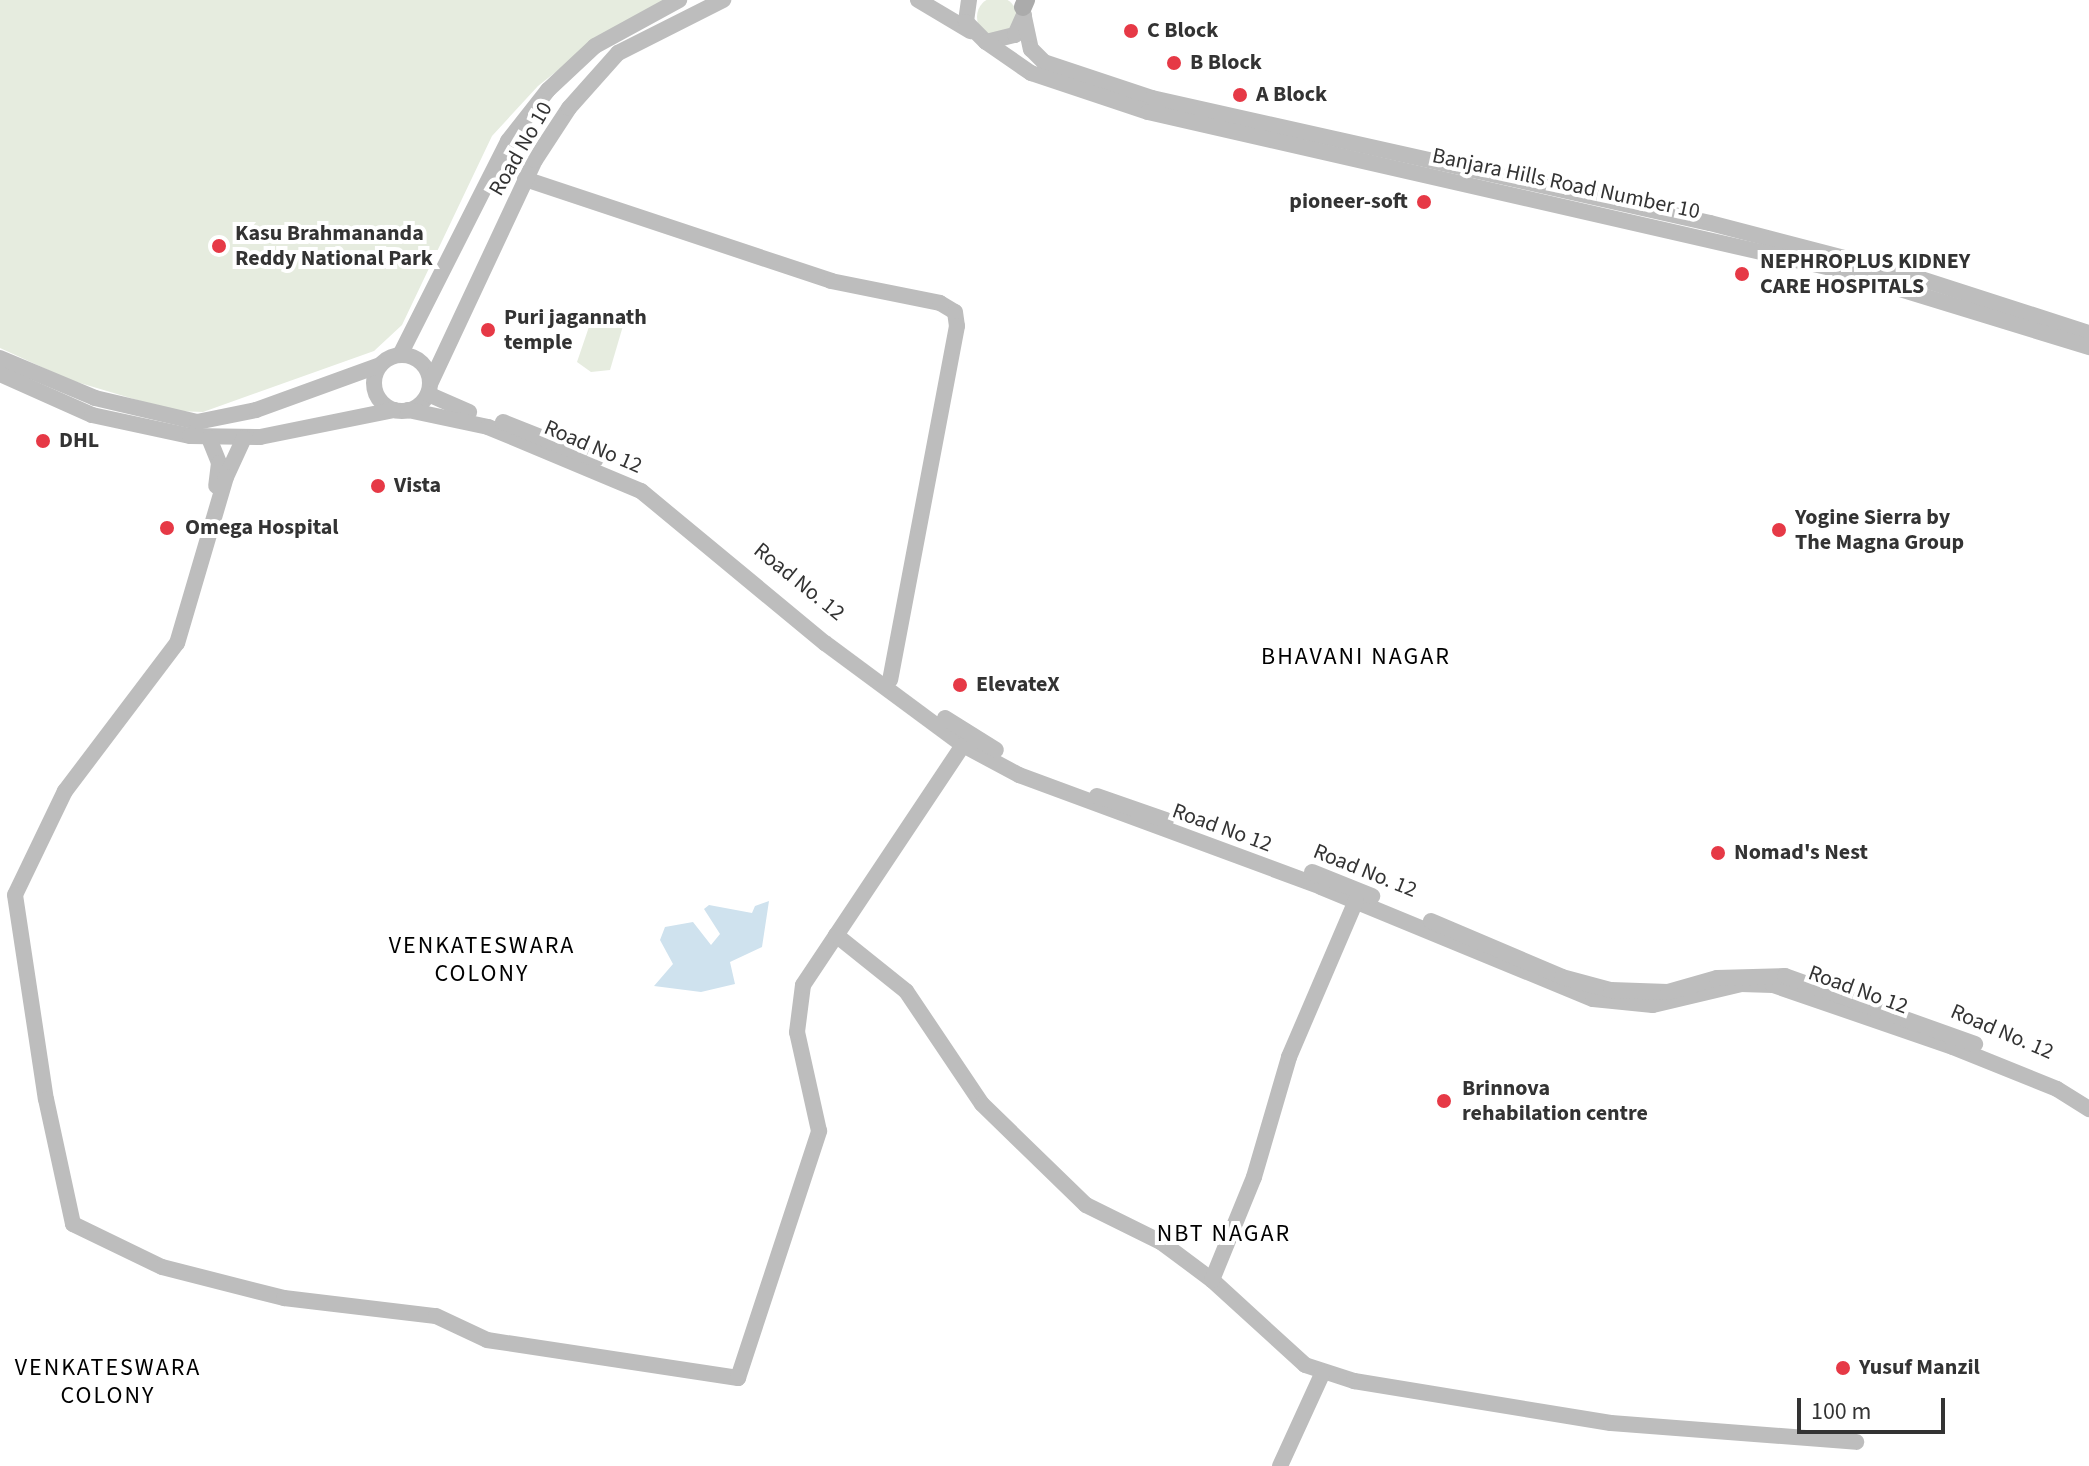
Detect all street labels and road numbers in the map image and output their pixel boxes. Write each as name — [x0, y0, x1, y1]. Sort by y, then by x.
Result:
street label: Road No 10 — [484, 97, 558, 201]
street label: Banjara Hills Road Number 10 — [1430, 143, 1702, 225]
street label: Road No 12 — [540, 415, 646, 479]
street label: Road No. 12 — [748, 537, 850, 627]
street label: Road No 12 — [1169, 798, 1275, 858]
street label: Road No. 12 — [1309, 838, 1421, 904]
street label: Road No 12 — [1805, 960, 1911, 1020]
street label: Road No. 12 — [1947, 998, 2057, 1066]

